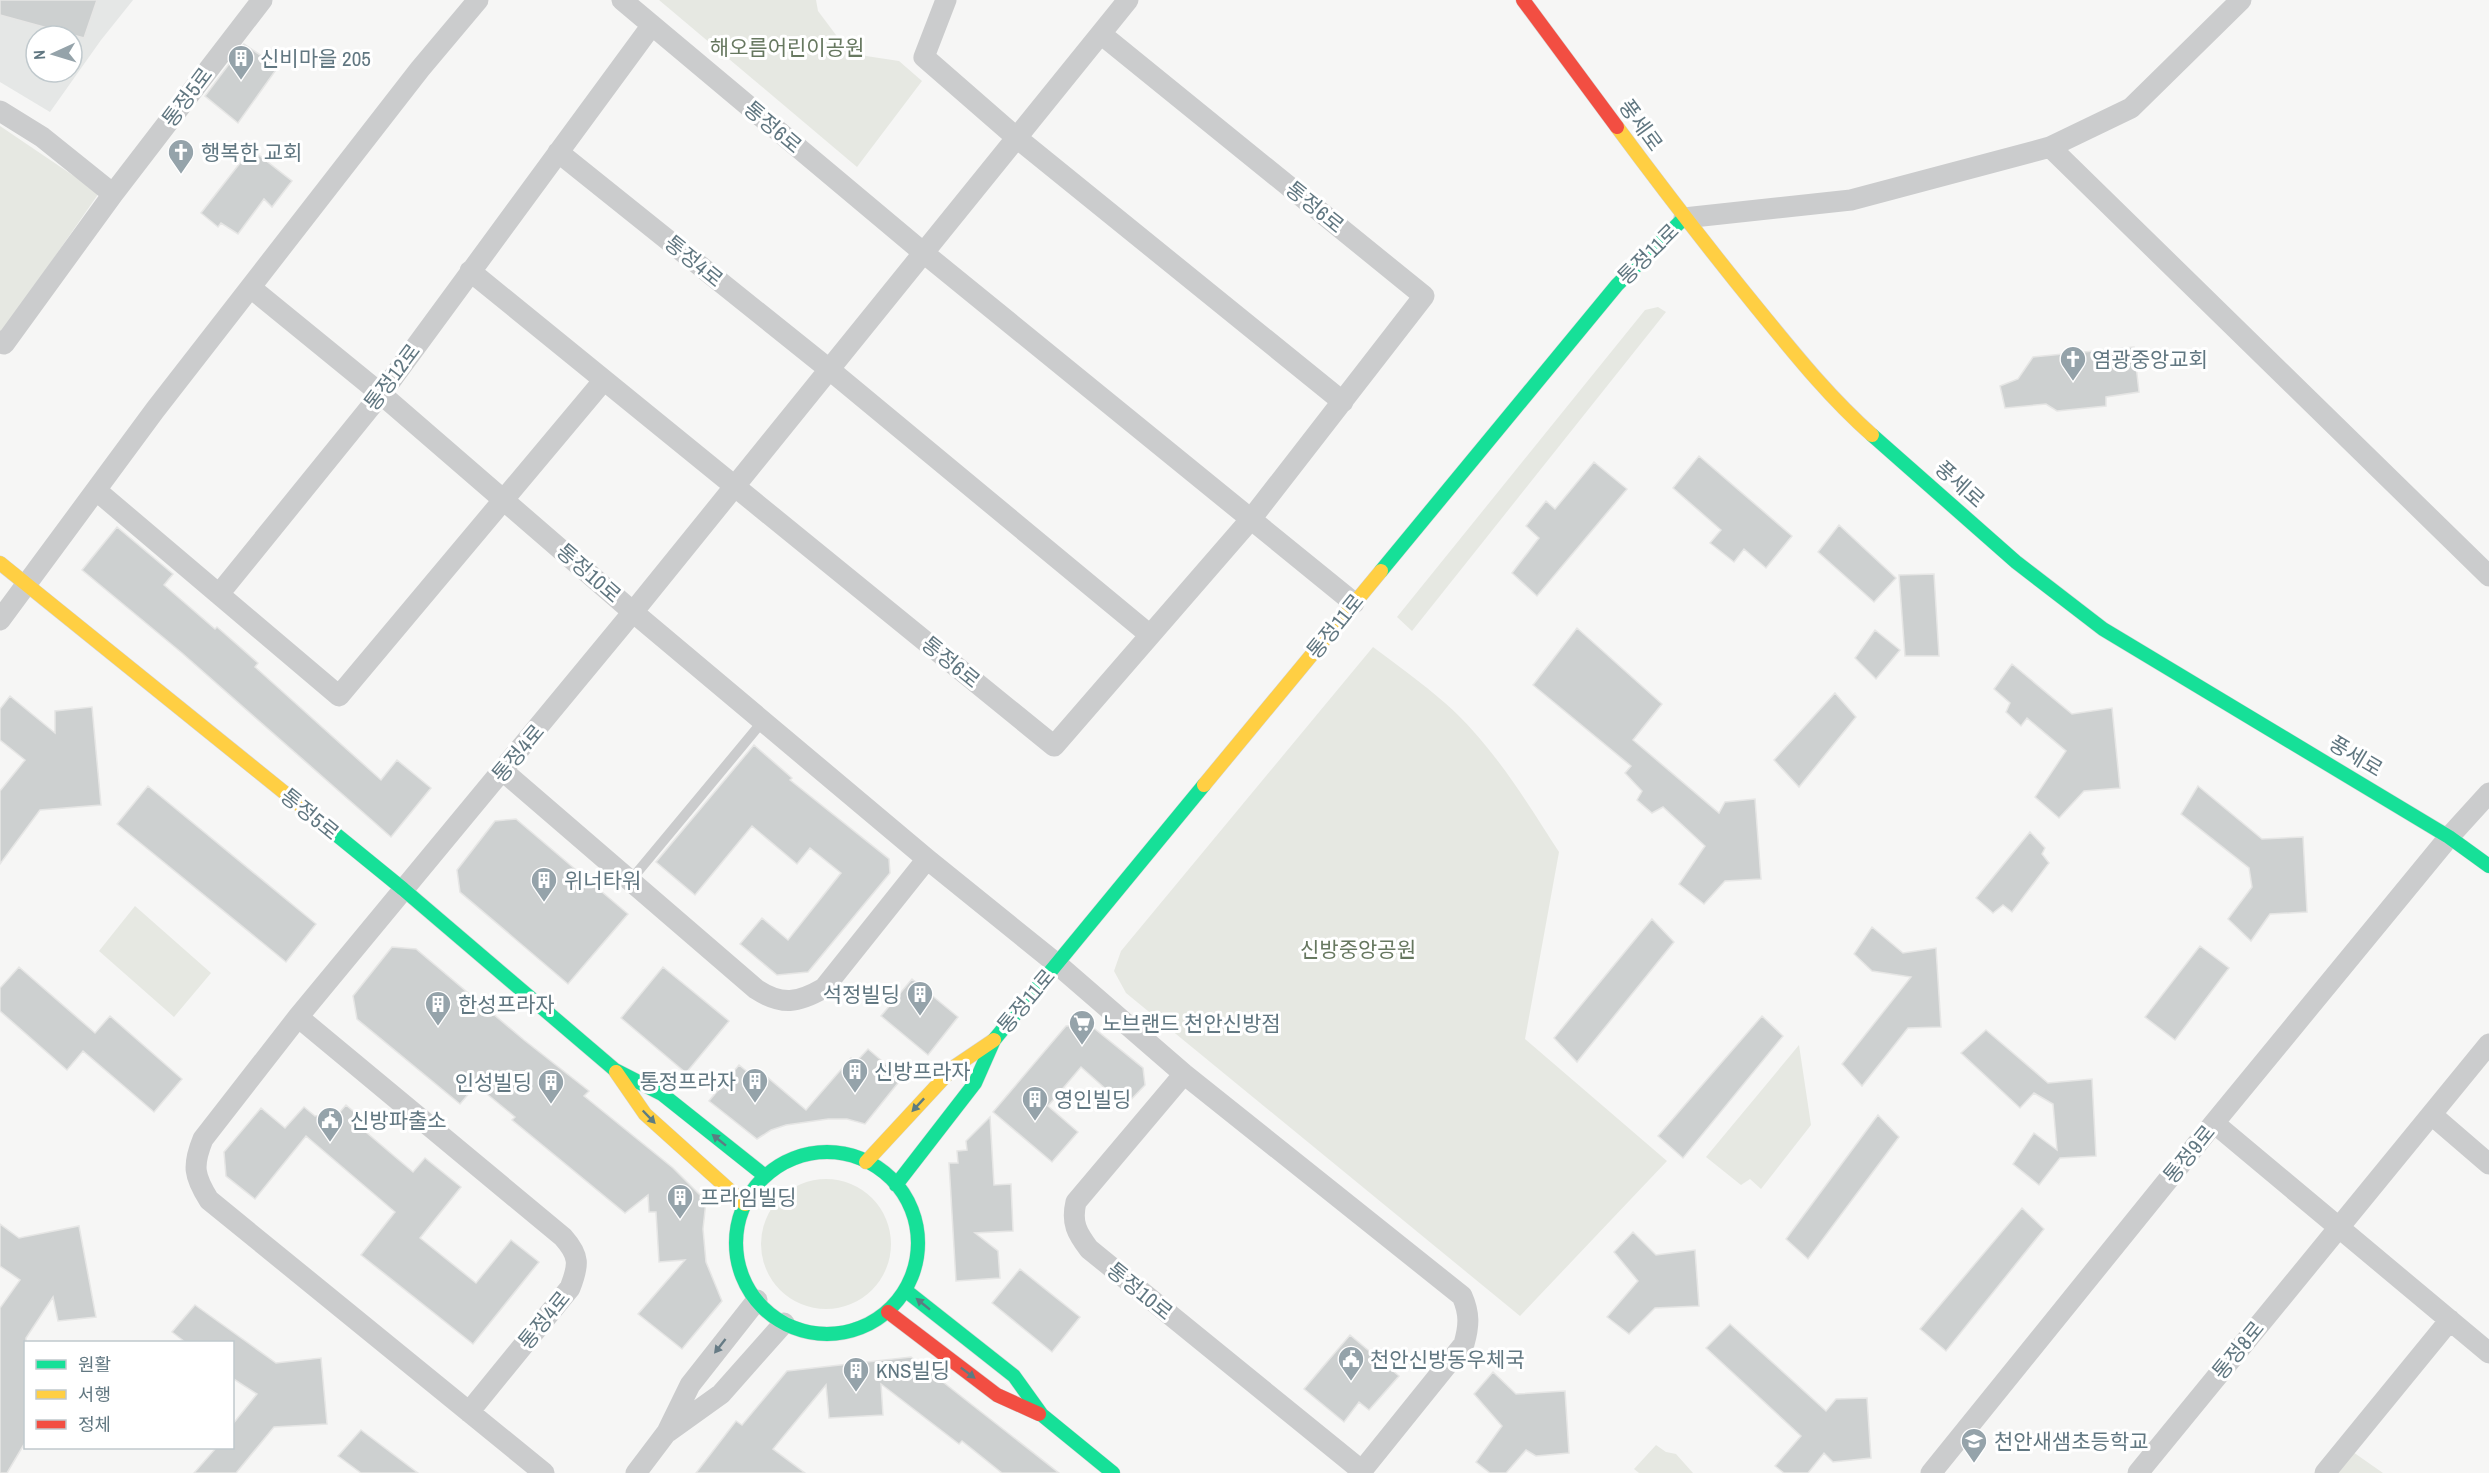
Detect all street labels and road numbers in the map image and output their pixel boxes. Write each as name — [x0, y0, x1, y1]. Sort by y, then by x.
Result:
street label: 통정5로 — [155, 61, 219, 133]
street label: 풍세로 — [1612, 93, 1670, 157]
street label: 통정6로 — [738, 94, 808, 160]
street label: 통정6로 — [1280, 174, 1350, 240]
street label: 통정11로 — [1611, 217, 1685, 291]
street label: 통정4로 — [659, 228, 729, 294]
street label: 통정12로 — [357, 337, 427, 417]
street label: 풍세로 — [1929, 454, 1991, 514]
street label: 통정10로 — [550, 537, 628, 609]
street label: 통정11로 — [1300, 587, 1370, 665]
street label: 통정6로 — [916, 629, 986, 695]
street label: 통정4로 — [485, 718, 551, 788]
street label: 풍세로 — [2324, 729, 2388, 783]
street label: 통정5로 — [275, 781, 345, 847]
street label: 통정11로 — [991, 963, 1061, 1039]
street label: 통정9로 — [2156, 1119, 2222, 1189]
street label: 통정10로 — [1101, 1255, 1179, 1327]
street label: 통정4로 — [511, 1285, 577, 1355]
street label: 통정8로 — [2205, 1315, 2271, 1385]

